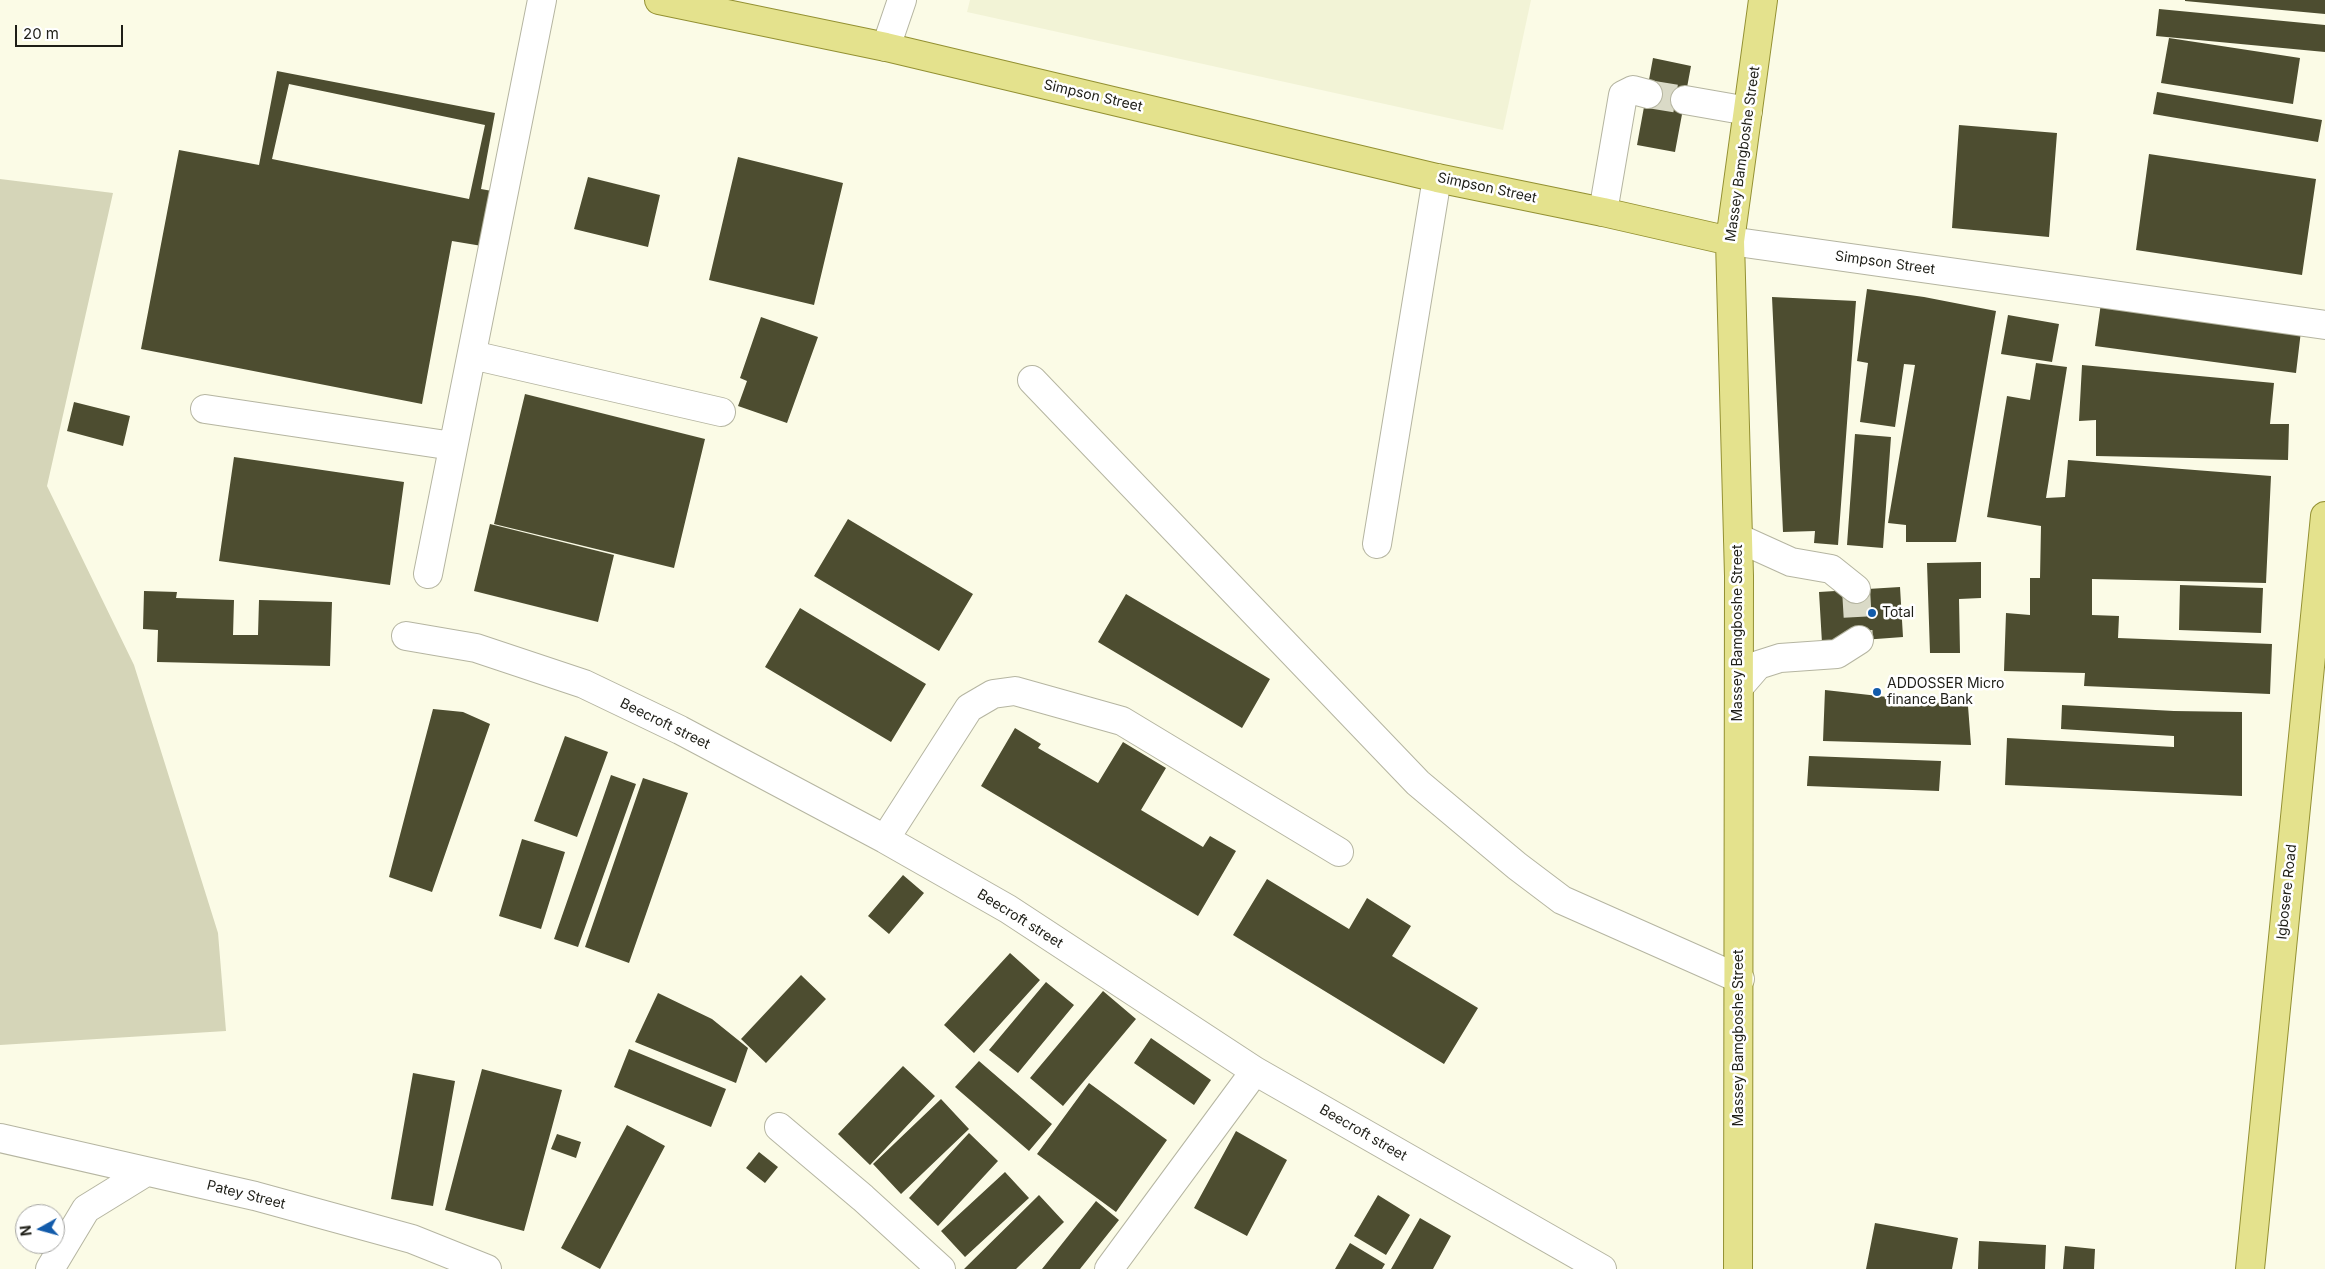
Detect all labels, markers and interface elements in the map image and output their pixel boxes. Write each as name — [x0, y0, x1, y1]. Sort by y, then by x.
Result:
scale bar — [18, 15, 125, 47]
text: 20 m — [23, 24, 59, 43]
street label: Massey Bamgboshe Street — [1722, 65, 1764, 243]
street label: Simpson Street — [1042, 76, 1144, 116]
street label: Simpson Street — [1436, 169, 1538, 207]
street label: Simpson Street — [1834, 248, 1936, 278]
street label: Massey Bamgboshe Street — [1730, 544, 1746, 722]
place label: Total — [1882, 605, 1914, 621]
marker: Total — [1866, 607, 1878, 619]
place label: ADDOSSER Micro finance Bank — [1887, 676, 2004, 709]
marker: ADDOSSER Micro finance Bank — [1871, 686, 1883, 698]
street label: Beecroft street — [617, 695, 713, 753]
street label: Igbosere Road — [2274, 843, 2300, 941]
street label: Beecroft street — [974, 886, 1066, 952]
street label: Massey Bamgboshe Street — [1731, 949, 1747, 1127]
street label: Beecroft street — [1316, 1101, 1410, 1165]
street label: Patey Street — [205, 1177, 287, 1213]
north arrow — [15, 1204, 65, 1254]
text: N — [17, 1224, 35, 1237]

